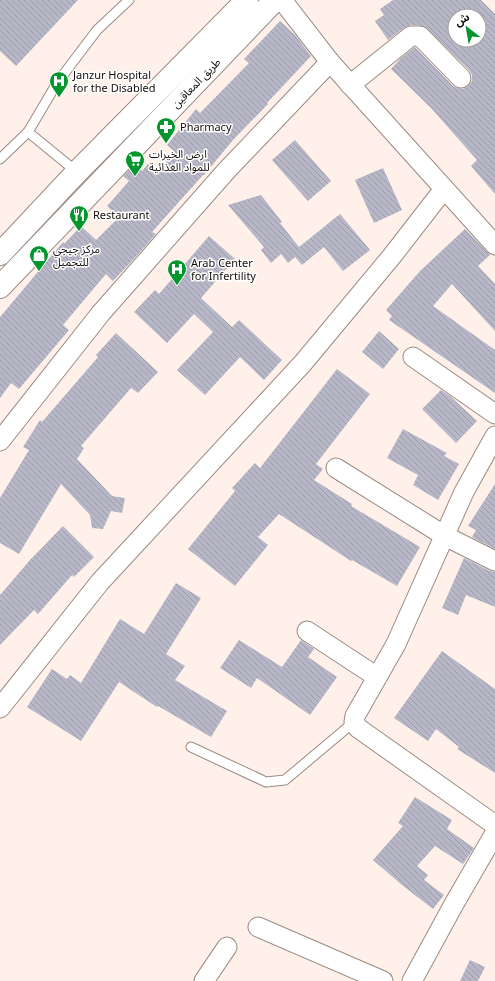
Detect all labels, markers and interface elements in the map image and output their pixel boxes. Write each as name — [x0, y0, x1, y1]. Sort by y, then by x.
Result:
text: ش — [450, 6, 474, 34]
north arrow — [447, 8, 487, 48]
street label: طريق المعاقين — [166, 52, 227, 114]
place label: Janzur Hospital for the Disabled — [72, 64, 156, 100]
hospital icon: Janzur Hospital for the Disabled — [48, 70, 70, 98]
pharmacy icon: Pharmacy — [155, 116, 177, 144]
place label: Pharmacy — [180, 116, 232, 139]
place label: ارض الخيرات للمواد الغذائية — [149, 143, 210, 179]
supermarket icon: ارض الخيرات للمواد الغذائية — [124, 149, 146, 177]
restaurant icon: Restaurant — [68, 204, 90, 232]
place label: Restaurant — [93, 204, 150, 227]
place label: مركز جيجي للتجميل — [53, 238, 100, 274]
shop icon: مركز جيجي للتجميل — [28, 244, 50, 272]
place label: Arab Center for Infertility — [191, 252, 256, 288]
hospital icon: Arab Center for Infertility — [166, 258, 188, 286]

